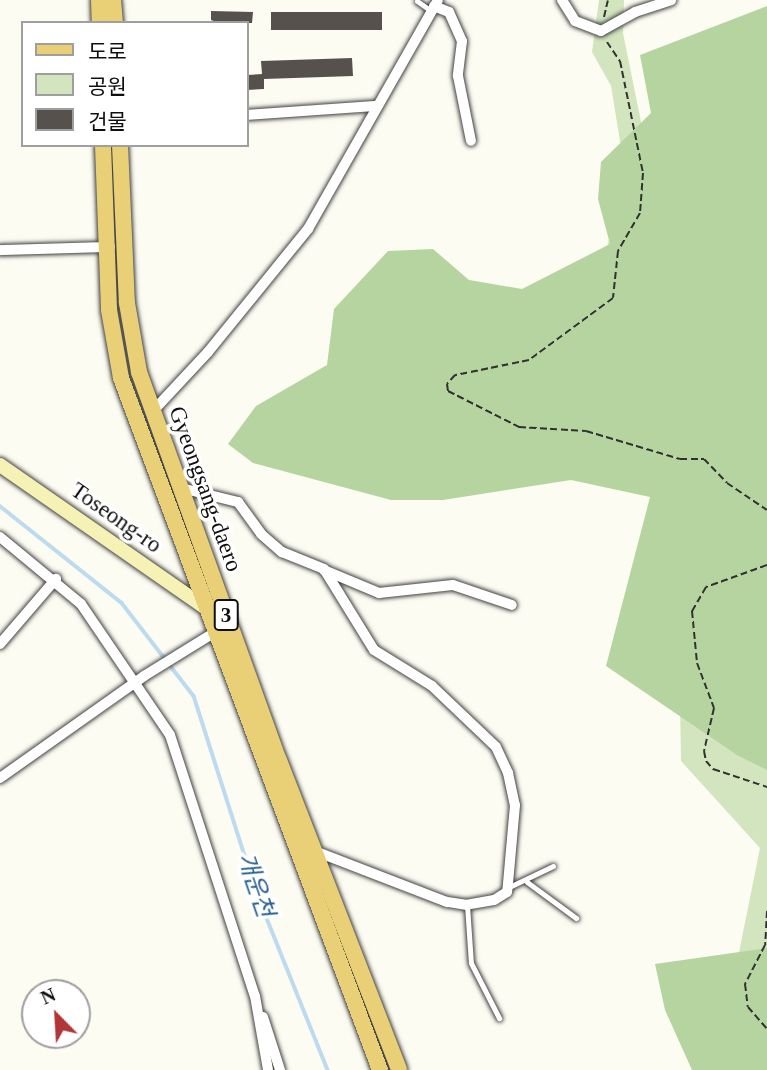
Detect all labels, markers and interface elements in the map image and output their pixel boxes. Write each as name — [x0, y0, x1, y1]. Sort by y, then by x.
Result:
legend — [21, 21, 248, 147]
text: 도로 — [88, 40, 127, 64]
text: 공원 — [88, 75, 127, 99]
text: 건물 — [88, 110, 127, 134]
street label: Gyeongsang-daero — [162, 403, 248, 575]
street label: Toseong-ro — [65, 477, 167, 559]
road number: 3 — [214, 598, 238, 632]
water label: 개운천 — [231, 849, 279, 921]
north arrow — [21, 979, 91, 1049]
text: N — [38, 984, 59, 1009]

